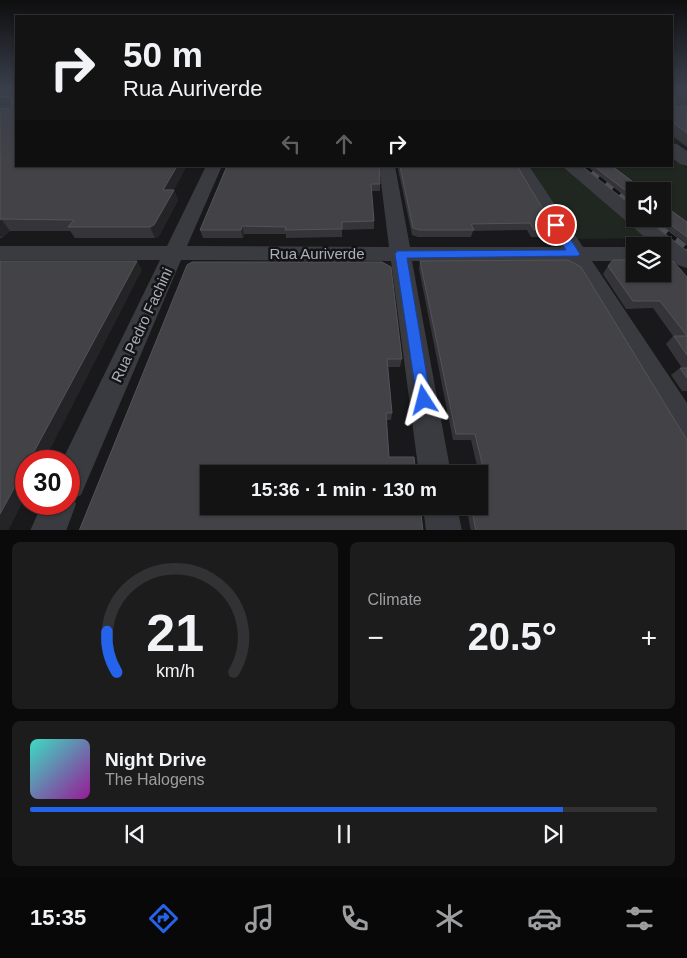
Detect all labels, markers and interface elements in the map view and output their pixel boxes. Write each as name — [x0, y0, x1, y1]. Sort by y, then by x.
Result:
icon: right — [40, 35, 105, 100]
text: 50 m — [123, 35, 203, 74]
text: Rua Auriverde — [123, 76, 262, 101]
icon: left — [277, 130, 305, 158]
icon: ahead — [330, 130, 358, 158]
icon: right — [383, 130, 411, 158]
map controls — [626, 182, 671, 282]
button: sound — [626, 182, 671, 227]
pin — [535, 204, 577, 246]
icon: arrive — [542, 211, 570, 239]
button: layers — [626, 237, 671, 282]
street label: Rua Auriverde — [269, 245, 365, 262]
street label: Rua Pedro Fachini — [108, 265, 176, 385]
position arrow — [397, 373, 449, 425]
speed limit sign: 30 — [15, 450, 80, 515]
text: 15:36 · 1 min · 130 m — [251, 479, 437, 500]
text: Climate — [368, 591, 422, 608]
text: 21 — [146, 604, 204, 662]
text: 20.5° — [468, 616, 557, 658]
text: − — [368, 622, 384, 653]
text: + — [641, 622, 657, 653]
text: km/h — [155, 661, 194, 681]
text: Night Drive — [105, 749, 206, 770]
text: The Halogens — [105, 771, 205, 788]
icon: previous — [121, 820, 149, 848]
icon: pause — [330, 820, 358, 848]
icon: next — [539, 820, 567, 848]
icon: directions — [146, 901, 181, 936]
icon: music — [242, 901, 277, 936]
icon: phone — [337, 901, 372, 936]
icon: climate — [432, 901, 467, 936]
icon: car — [527, 901, 562, 936]
icon: filters — [622, 901, 657, 936]
text: 15:35 — [30, 905, 86, 930]

